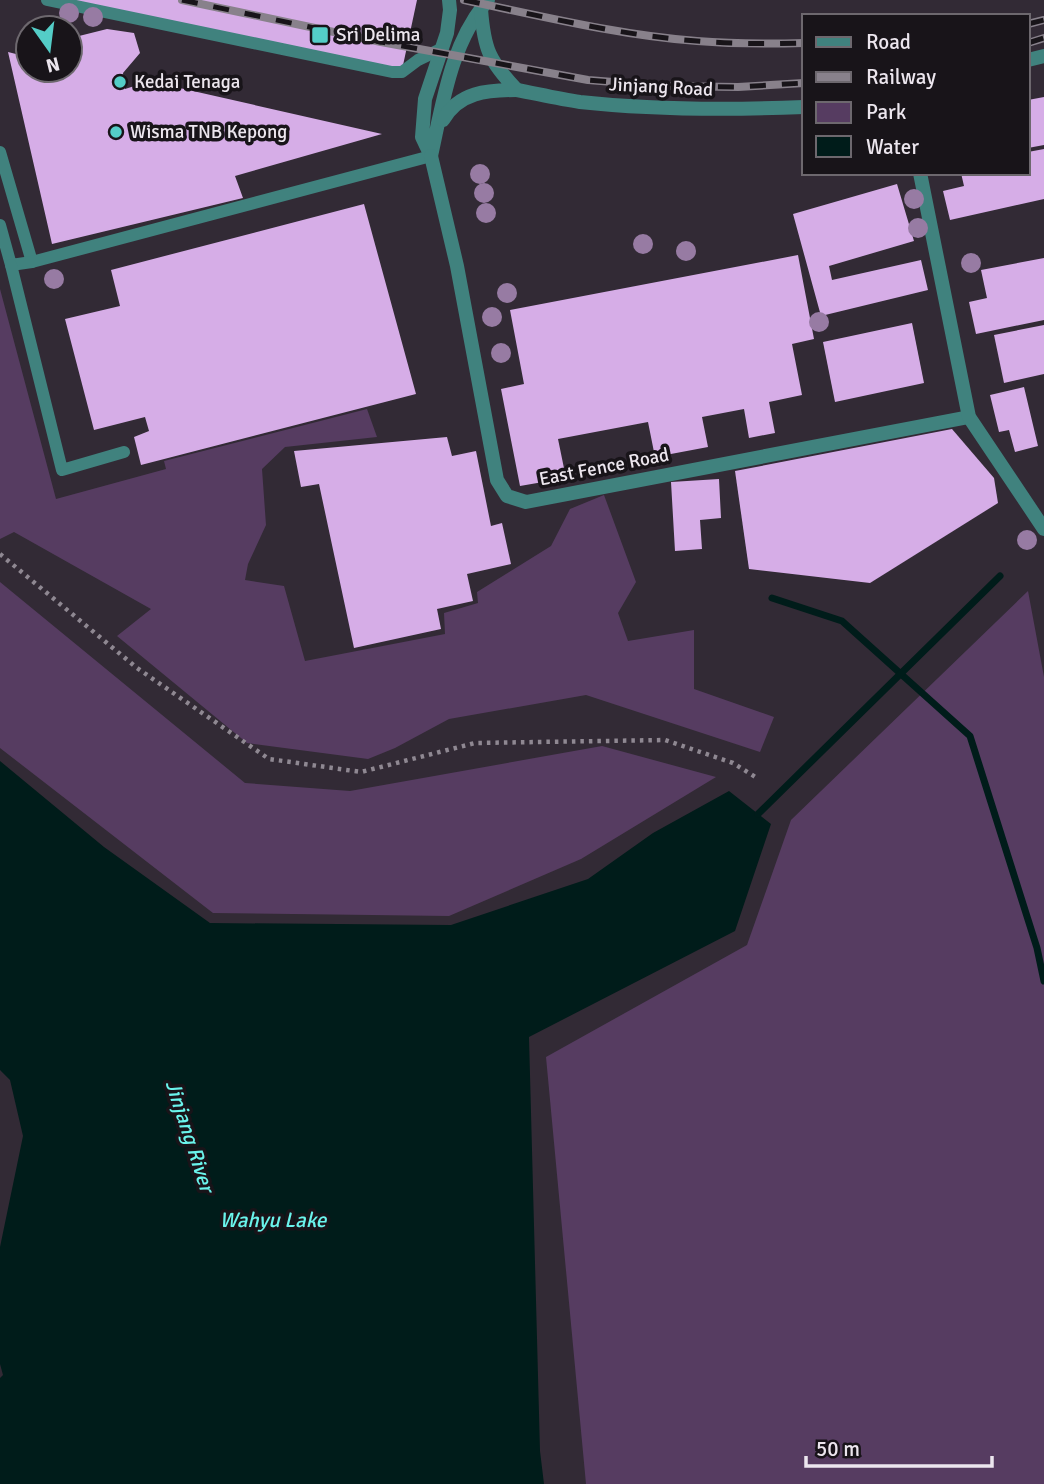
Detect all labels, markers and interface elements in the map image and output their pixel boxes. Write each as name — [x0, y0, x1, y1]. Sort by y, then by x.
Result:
north arrow — [14, 14, 84, 84]
legend — [802, 14, 1030, 175]
place label: Sri Delima — [336, 23, 420, 47]
marker: Sri Delima — [310, 25, 330, 45]
text: Road — [866, 29, 911, 55]
text: N — [44, 51, 62, 78]
text: Railway — [866, 64, 936, 90]
place label: Kedai Tenaga — [134, 70, 240, 94]
street label: Jinjang Road — [608, 72, 714, 102]
marker: Kedai Tenaga — [112, 74, 128, 90]
text: Park — [866, 99, 907, 125]
place label: Wisma TNB Kepong — [130, 120, 287, 144]
marker: Wisma TNB Kepong — [108, 124, 124, 140]
text: Water — [866, 134, 919, 160]
street label: East Fence Road — [537, 443, 671, 491]
water label: Jinjang River — [160, 1077, 221, 1198]
water label: Wahyu Lake — [220, 1207, 328, 1233]
scale bar — [806, 1424, 992, 1468]
text: 50 m — [816, 1436, 860, 1462]

